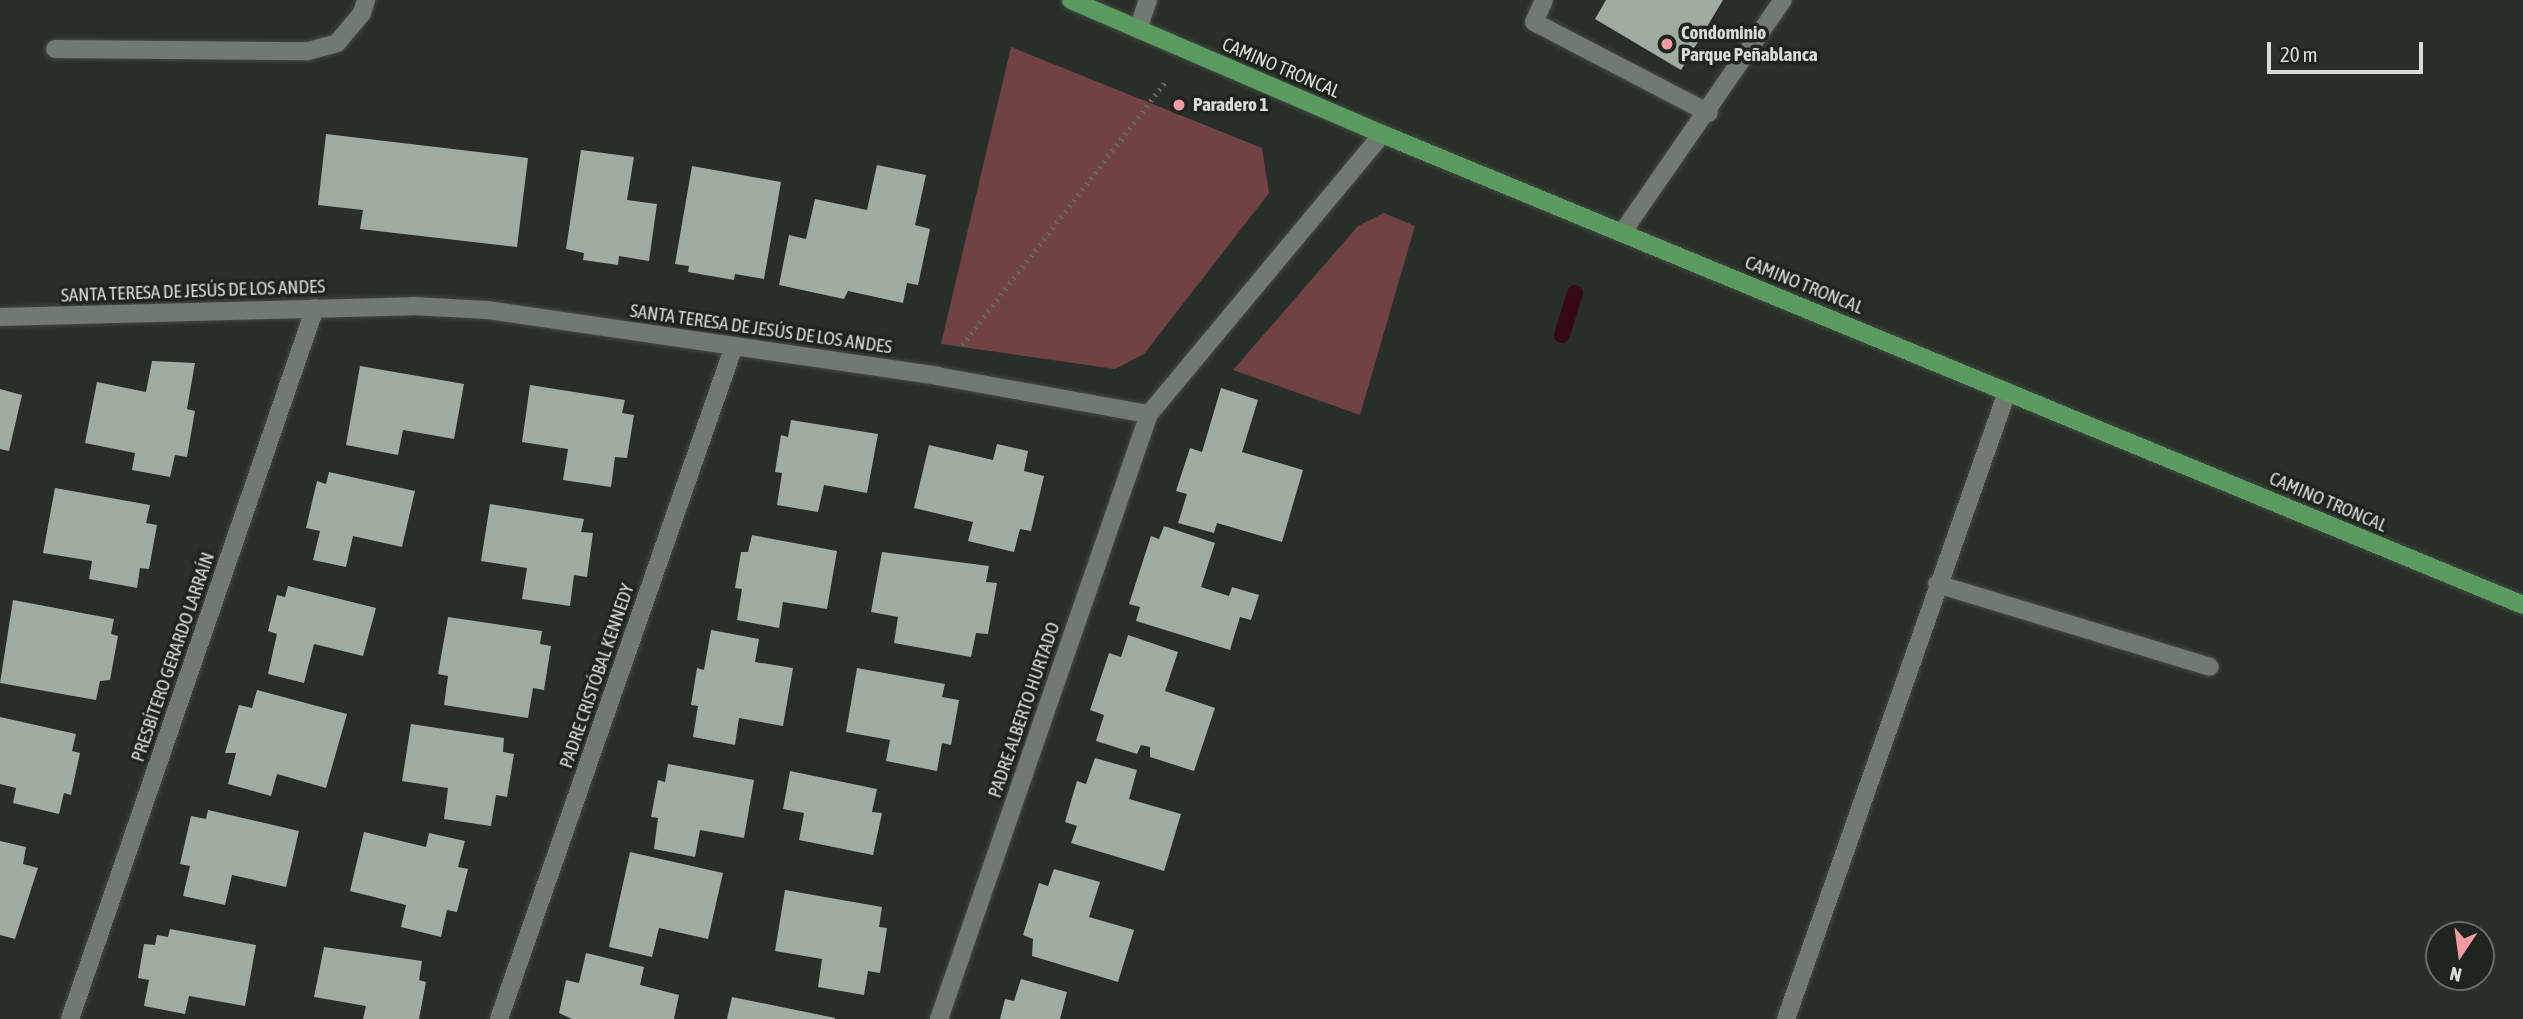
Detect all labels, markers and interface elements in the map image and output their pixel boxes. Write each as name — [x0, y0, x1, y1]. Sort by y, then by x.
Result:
place label: Condominio Parque Peñablanca — [1681, 22, 1818, 66]
scale bar — [2271, 28, 2427, 72]
street label: CAMINO TRONCAL — [1219, 33, 1343, 103]
marker: Condominio Parque Peñablanca — [1659, 36, 1675, 52]
text: 20 m — [2280, 42, 2318, 66]
place label: Paradero 1 — [1193, 94, 1269, 116]
marker: Paradero 1 — [1171, 97, 1187, 113]
street label: CAMINO TRONCAL — [1742, 251, 1866, 319]
street label: SANTA TERESA DE JESÚS DE LOS ANDES — [60, 275, 326, 307]
street label: SANTA TERESA DE JESÚS DE LOS ANDES — [628, 299, 894, 359]
street label: CAMINO TRONCAL — [2266, 467, 2390, 537]
street label: PRESBÍTERO GERARDO LARRAÍN — [126, 549, 220, 765]
street label: PADRE CRISTÓBAL KENNEDY — [555, 581, 639, 771]
street label: PADRE ALBERTO HURTADO — [983, 619, 1065, 801]
north arrow — [2425, 921, 2495, 991]
text: N — [2448, 963, 2464, 986]

